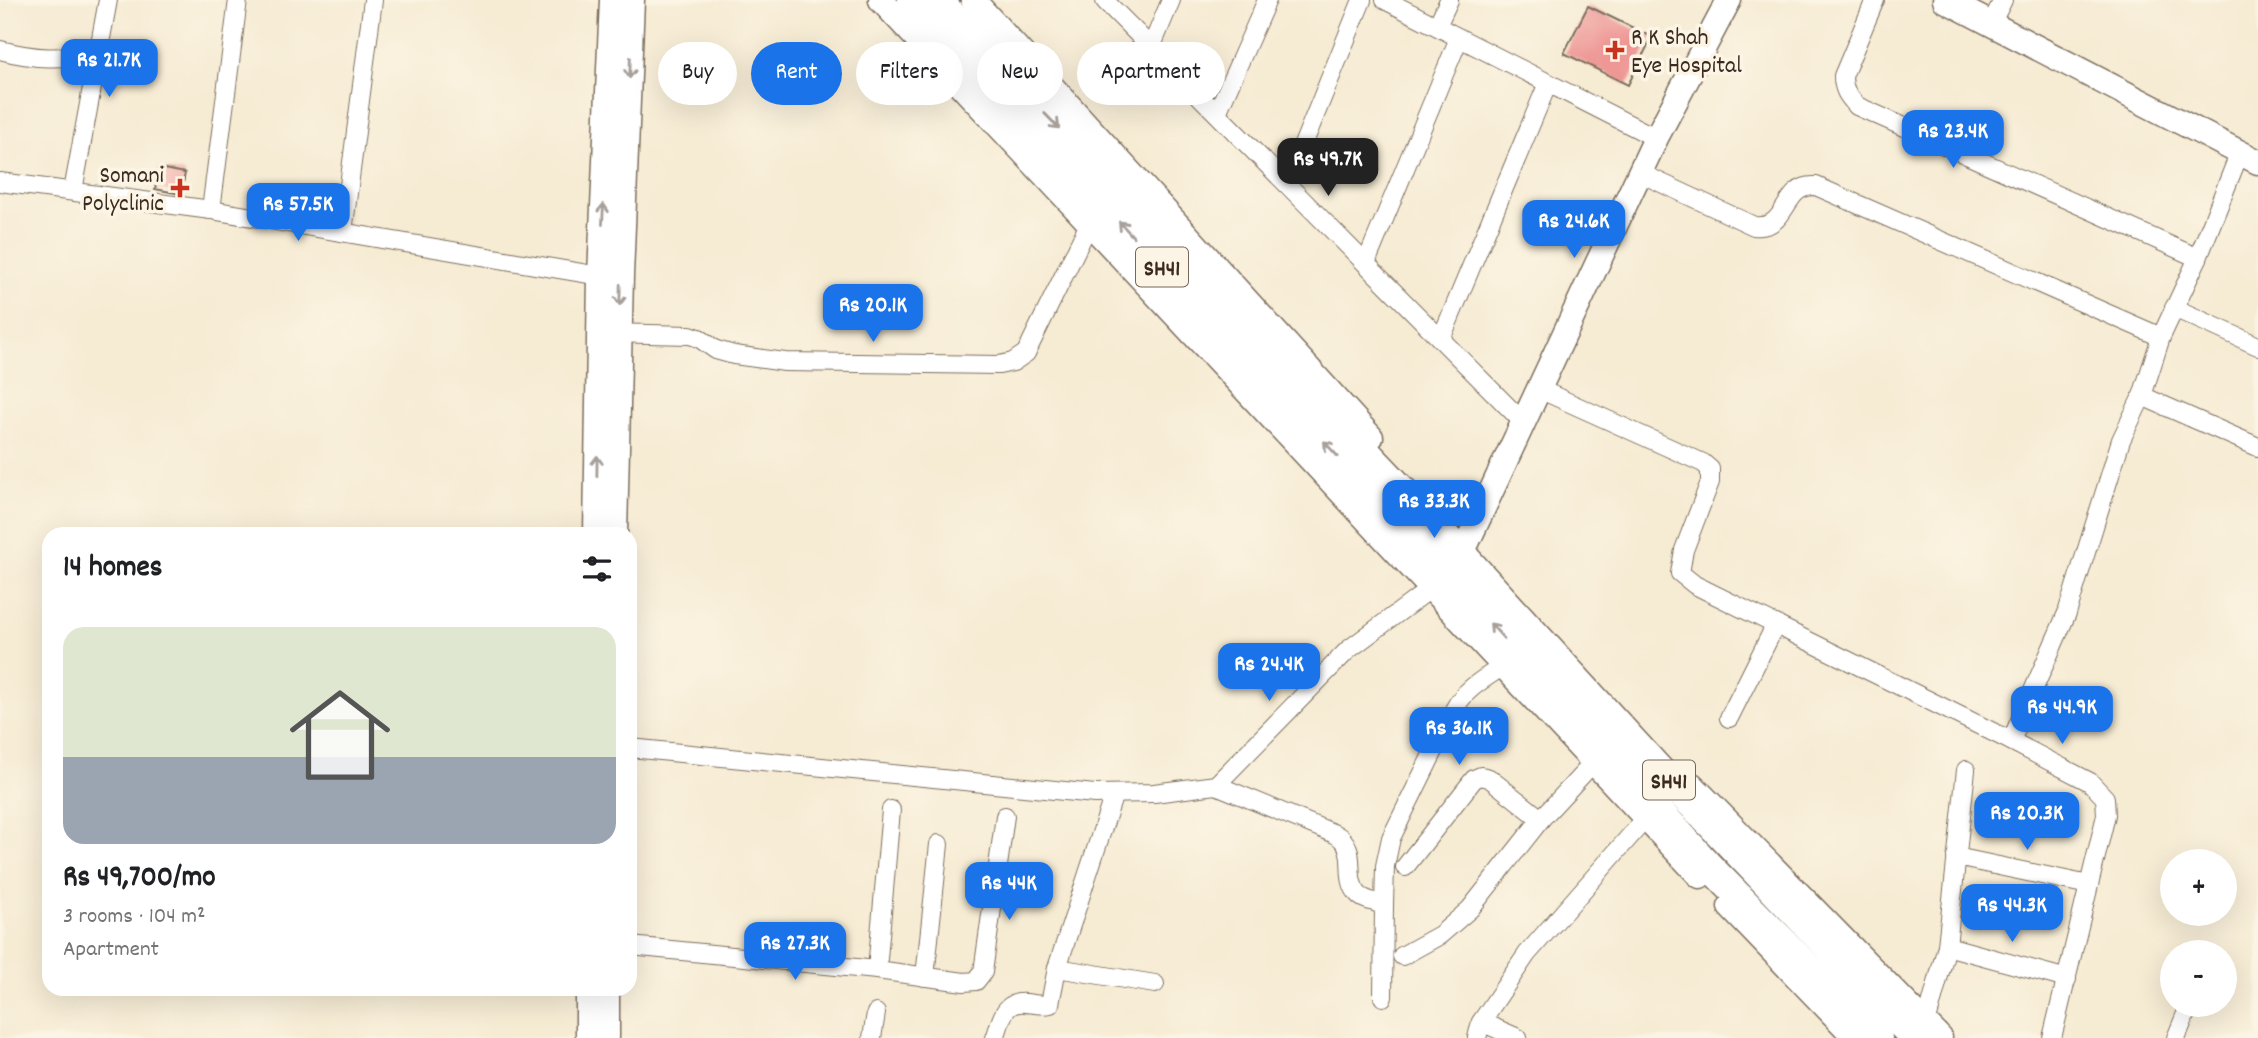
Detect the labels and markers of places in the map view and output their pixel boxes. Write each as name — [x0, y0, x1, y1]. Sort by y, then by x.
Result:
place label: R K Shah Eye Hospital — [1631, 22, 1742, 84]
pin: Rs 21.7K — [37, 40, 181, 99]
marker: R K Shah Eye Hospital — [1605, 40, 1625, 60]
pin: Rs 23.4K — [1881, 110, 2025, 170]
pin: Rs 49.7K — [1256, 138, 1400, 198]
place label: Somani Polyclinic — [82, 160, 164, 222]
marker: Somani Polyclinic — [170, 178, 190, 198]
pin: Rs 57.5K — [226, 184, 370, 243]
pin: Rs 24.6K — [1502, 201, 1646, 260]
pin: Rs 20.1K — [801, 284, 945, 344]
pin: Rs 33.3K — [1362, 480, 1506, 540]
pin: Rs 24.4K — [1197, 644, 1341, 703]
pin: Rs 44.9K — [1990, 686, 2134, 746]
pin: Rs 36.1K — [1387, 708, 1531, 767]
pin: Rs 20.3K — [1955, 792, 2099, 852]
pin: Rs 44K — [952, 862, 1066, 922]
pin: Rs 44.3K — [1940, 884, 2084, 944]
pin: Rs 27.3K — [723, 922, 867, 982]

